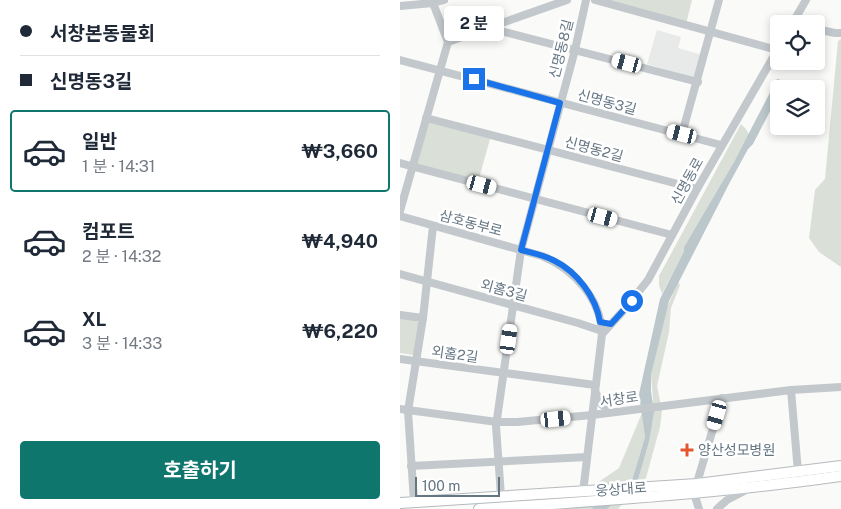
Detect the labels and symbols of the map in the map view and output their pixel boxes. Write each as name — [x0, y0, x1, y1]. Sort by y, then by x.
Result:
callout: 2 분 — [444, 7, 504, 42]
street label: 신명동8길 — [546, 18, 576, 80]
car — [610, 52, 643, 74]
route end — [463, 68, 485, 90]
street label: 신명동3길 — [576, 86, 638, 118]
car — [665, 123, 698, 145]
street label: 신명동2길 — [563, 134, 625, 164]
street label: 신명동로 — [668, 154, 707, 207]
car — [465, 174, 498, 196]
car — [586, 206, 619, 228]
street label: 삼호동부로 — [438, 207, 504, 239]
street label: 외홈3길 — [479, 276, 529, 304]
route start — [621, 290, 643, 312]
car — [499, 323, 518, 355]
street label: 외홈2길 — [431, 343, 479, 365]
street label: 서창로 — [599, 388, 639, 410]
car — [705, 399, 728, 431]
car — [540, 410, 571, 428]
place label: 양산성모병원 — [698, 442, 775, 458]
marker: 양산성모병원 — [680, 443, 694, 457]
scale bar — [415, 474, 500, 497]
street label: 웅상대로 — [595, 479, 647, 499]

